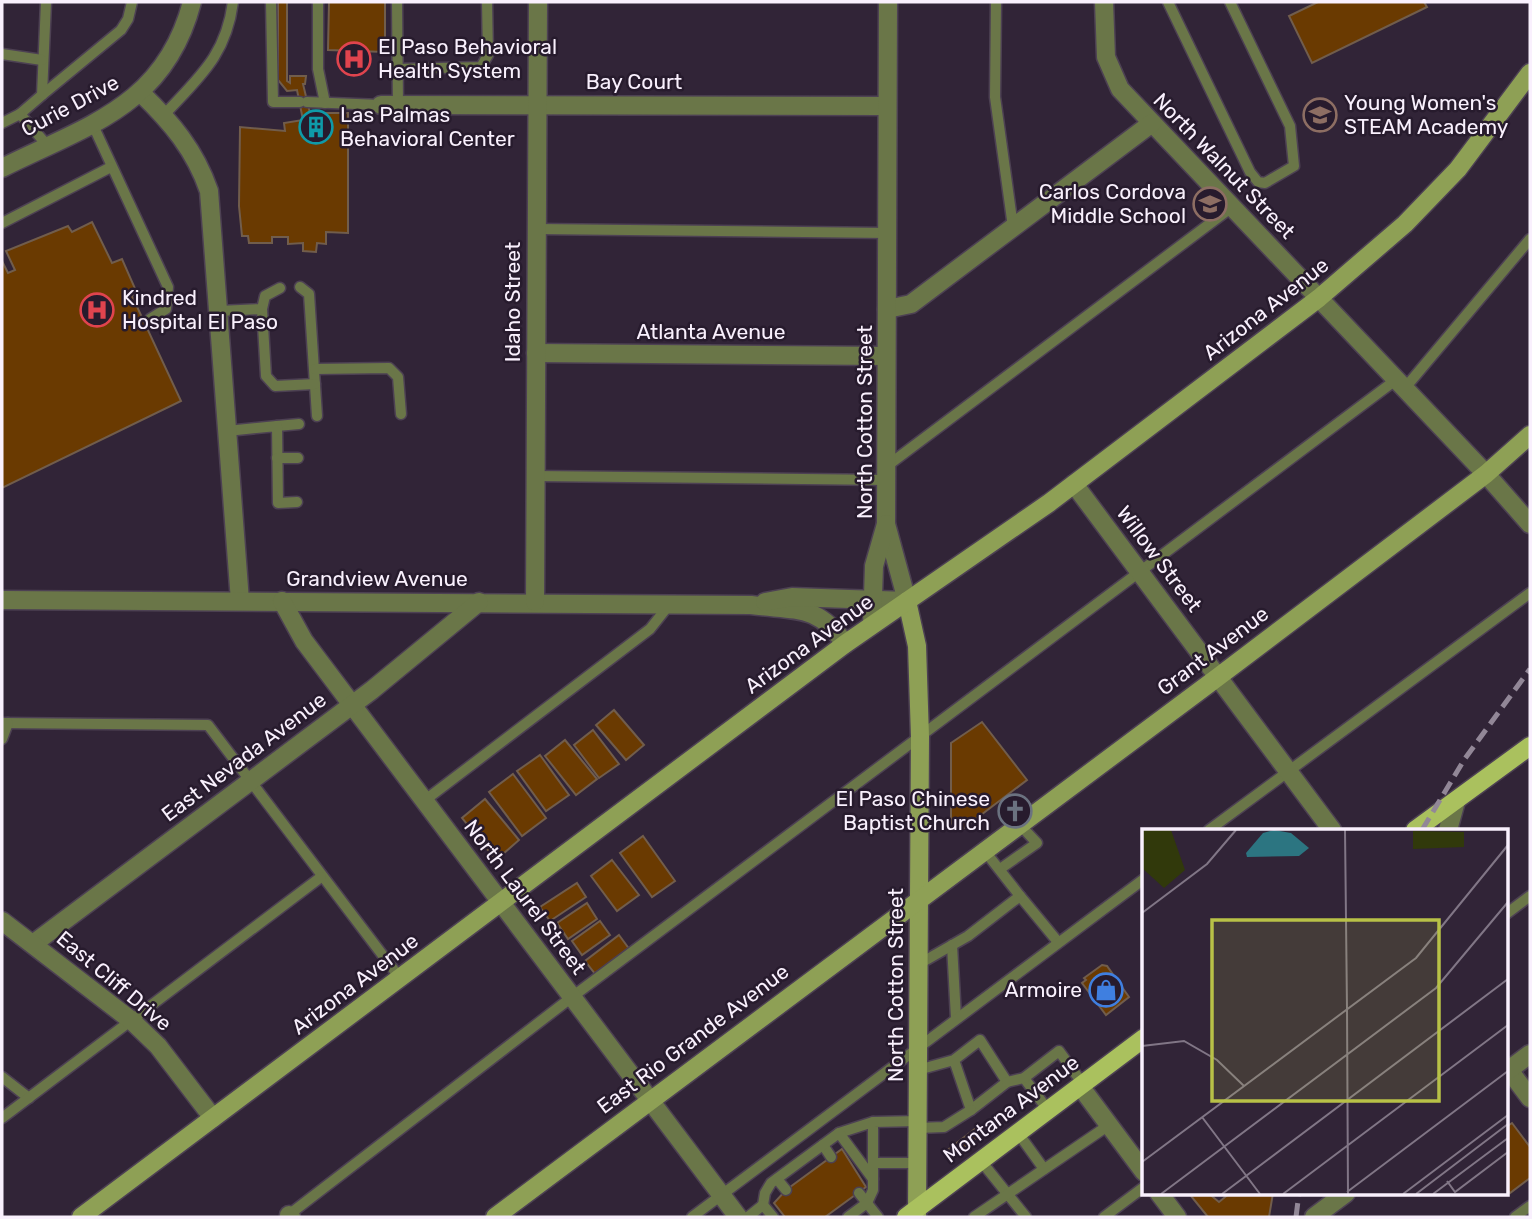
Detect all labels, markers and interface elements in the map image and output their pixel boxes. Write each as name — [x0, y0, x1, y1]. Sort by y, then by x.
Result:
place label: El Paso Behavioral Health System — [378, 34, 557, 83]
hospital icon: El Paso Behavioral Health System — [335, 40, 373, 78]
street label: Curie Drive — [17, 69, 123, 142]
street label: Bay Court — [586, 69, 682, 94]
street label: North Walnut Street — [1148, 88, 1300, 244]
place label: Young Women's STEAM Academy — [1344, 90, 1509, 139]
school or university icon: Young Women's STEAM Academy — [1301, 96, 1339, 134]
place label: Las Palmas Behavioral Center — [340, 102, 515, 151]
building icon: Las Palmas Behavioral Center — [297, 108, 335, 146]
place label: Carlos Cordova Middle School — [1039, 179, 1186, 228]
school or university icon: Carlos Cordova Middle School — [1191, 185, 1229, 223]
street label: Idaho Street — [500, 242, 525, 362]
street label: Arizona Avenue — [1198, 252, 1333, 365]
place label: Kindred Hospital El Paso — [122, 285, 278, 334]
hospital icon: Kindred Hospital El Paso — [78, 291, 116, 329]
street label: Atlanta Avenue — [637, 319, 785, 344]
street label: North Cotton Street — [852, 325, 877, 519]
street label: Willow Street — [1111, 501, 1207, 617]
street label: Grandview Avenue — [286, 566, 468, 591]
street label: Arizona Avenue — [740, 589, 878, 698]
street label: Grant Avenue — [1152, 601, 1273, 700]
street label: East Nevada Avenue — [157, 687, 331, 827]
place label: El Paso Chinese Baptist Church — [835, 786, 990, 835]
church icon: El Paso Chinese Baptist Church — [996, 792, 1034, 830]
street label: North Laurel Street — [459, 814, 592, 979]
inset map — [1142, 829, 1508, 1194]
street label: North Cotton Street — [883, 888, 908, 1082]
street label: East Cliff Drive — [52, 925, 177, 1036]
street label: Arizona Avenue — [286, 928, 423, 1039]
street label: East Rio Grande Avenue — [592, 958, 793, 1119]
shop icon: Armoire — [1087, 971, 1125, 1009]
place label: Armoire — [1005, 977, 1082, 1002]
street label: Montana Avenue — [938, 1049, 1084, 1168]

